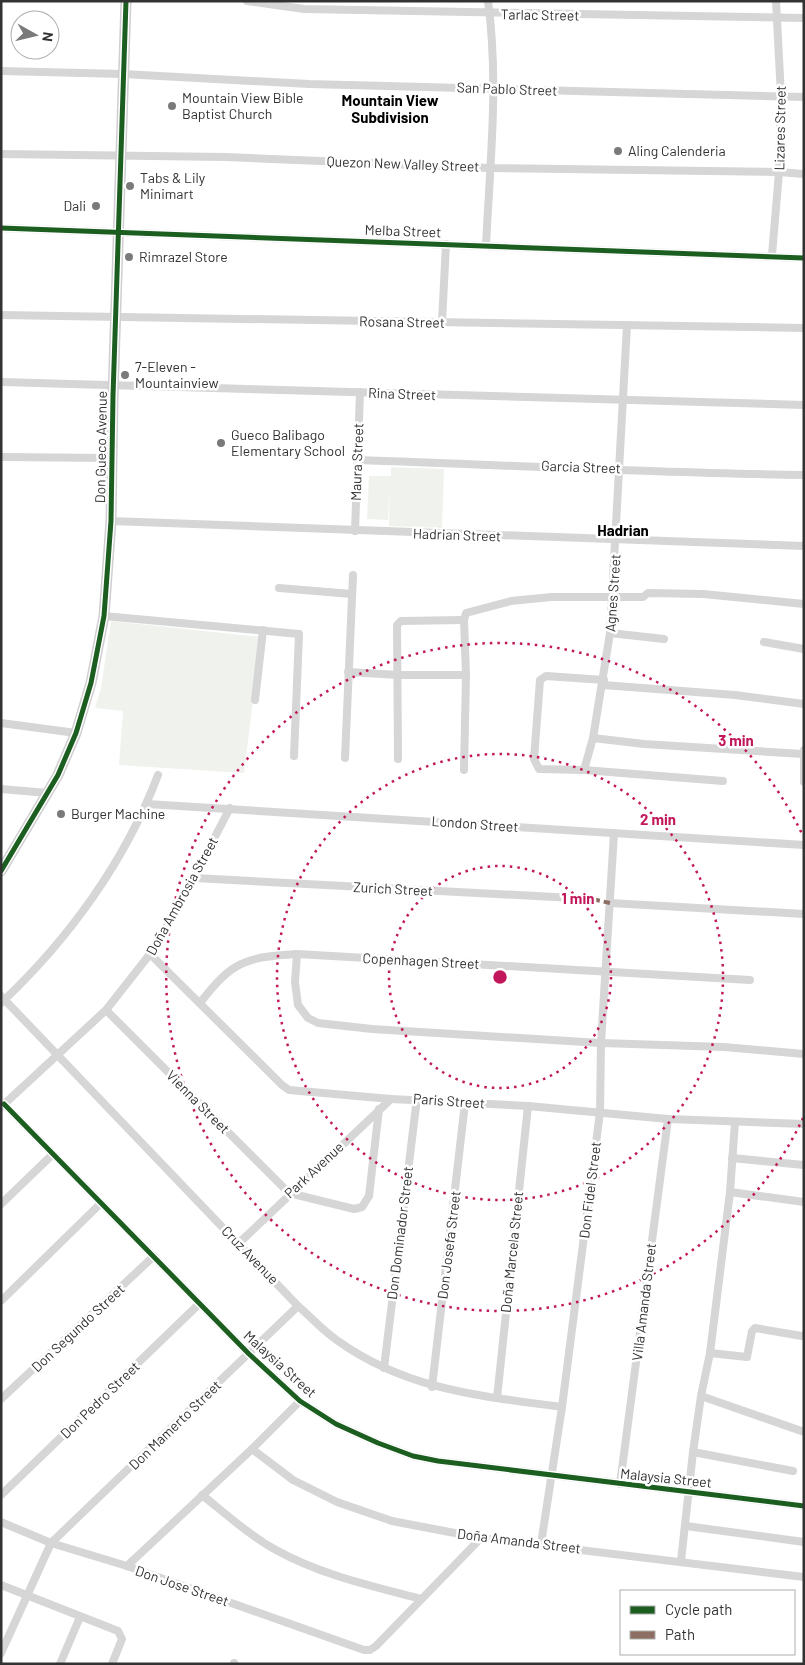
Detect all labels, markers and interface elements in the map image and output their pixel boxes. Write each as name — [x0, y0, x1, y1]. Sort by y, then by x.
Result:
street label: Tarlac Street — [501, 5, 579, 24]
north arrow — [10, 10, 60, 60]
text: N — [39, 31, 57, 43]
street label: San Pablo Street — [456, 78, 558, 99]
street label: Lizares Street — [770, 85, 789, 171]
place label: Mountain View Bible Baptist Church — [182, 89, 304, 122]
district label: Mountain View Subdivision — [342, 91, 439, 126]
marker: Mountain View Bible Baptist Church — [166, 100, 178, 112]
place label: Aling Calenderia — [628, 142, 726, 159]
marker: Aling Calenderia — [612, 145, 624, 157]
street label: Quezon New Valley Street — [326, 152, 480, 175]
place label: Tabs & Lily Minimart — [140, 169, 206, 202]
marker: Tabs & Lily Minimart — [124, 180, 136, 192]
place label: Dali — [63, 197, 86, 214]
marker: Dali — [90, 200, 102, 212]
street label: Melba Street — [364, 221, 442, 240]
place label: Rimrazel Store — [139, 248, 228, 265]
marker: Rimrazel Store — [123, 251, 135, 263]
street label: Rosana Street — [359, 312, 445, 331]
place label: 7-Eleven - Mountainview — [135, 358, 219, 391]
marker: 7-Eleven - Mountainview — [119, 369, 131, 381]
street label: Rina Street — [368, 384, 436, 403]
street label: Don Gueco Avenue — [91, 391, 110, 503]
street label: Maura Street — [347, 423, 366, 501]
place label: Gueco Balibago Elementary School — [231, 426, 345, 459]
marker: Gueco Balibago Elementary School — [215, 437, 227, 449]
street label: Garcia Street — [541, 457, 621, 476]
district label: Hadrian — [597, 521, 649, 539]
street label: Hadrian Street — [413, 524, 501, 545]
street label: Agnes Street — [601, 553, 624, 633]
text: 3 min — [718, 731, 754, 749]
place label: Burger Machine — [71, 805, 165, 822]
marker: Burger Machine — [55, 808, 67, 820]
text: 2 min — [640, 810, 676, 828]
street label: London Street — [431, 812, 519, 835]
street label: Doña Ambrosia Street — [142, 834, 221, 958]
street label: Zurich Street — [353, 878, 433, 899]
text: 1 min — [562, 889, 594, 907]
street label: Copenhagen Street — [362, 949, 480, 972]
centre of rings — [491, 968, 509, 986]
street label: Vienna Street — [163, 1066, 234, 1137]
street label: Paris Street — [413, 1090, 485, 1111]
street label: Park Avenue — [281, 1138, 347, 1201]
street label: Don Fidel Street — [575, 1141, 604, 1239]
street label: Don Dominador Street — [383, 1165, 416, 1301]
street label: Don Josefa Street — [433, 1190, 464, 1300]
street label: Doña Marcela Street — [497, 1190, 526, 1314]
street label: Cruz Avenue — [218, 1222, 282, 1287]
street label: Villa Amanda Street — [628, 1242, 659, 1362]
street label: Don Segundo Street — [28, 1280, 128, 1375]
street label: Malaysia Street — [240, 1327, 320, 1401]
street label: Don Pedro Street — [57, 1358, 143, 1442]
street label: Don Mamerto Street — [125, 1376, 224, 1473]
street label: Malaysia Street — [619, 1464, 713, 1491]
street label: Doña Amanda Street — [456, 1524, 582, 1557]
street label: Don Jose Street — [133, 1562, 231, 1609]
legend — [620, 1590, 795, 1655]
text: Cycle path — [665, 1600, 732, 1618]
text: Path — [665, 1625, 695, 1643]

